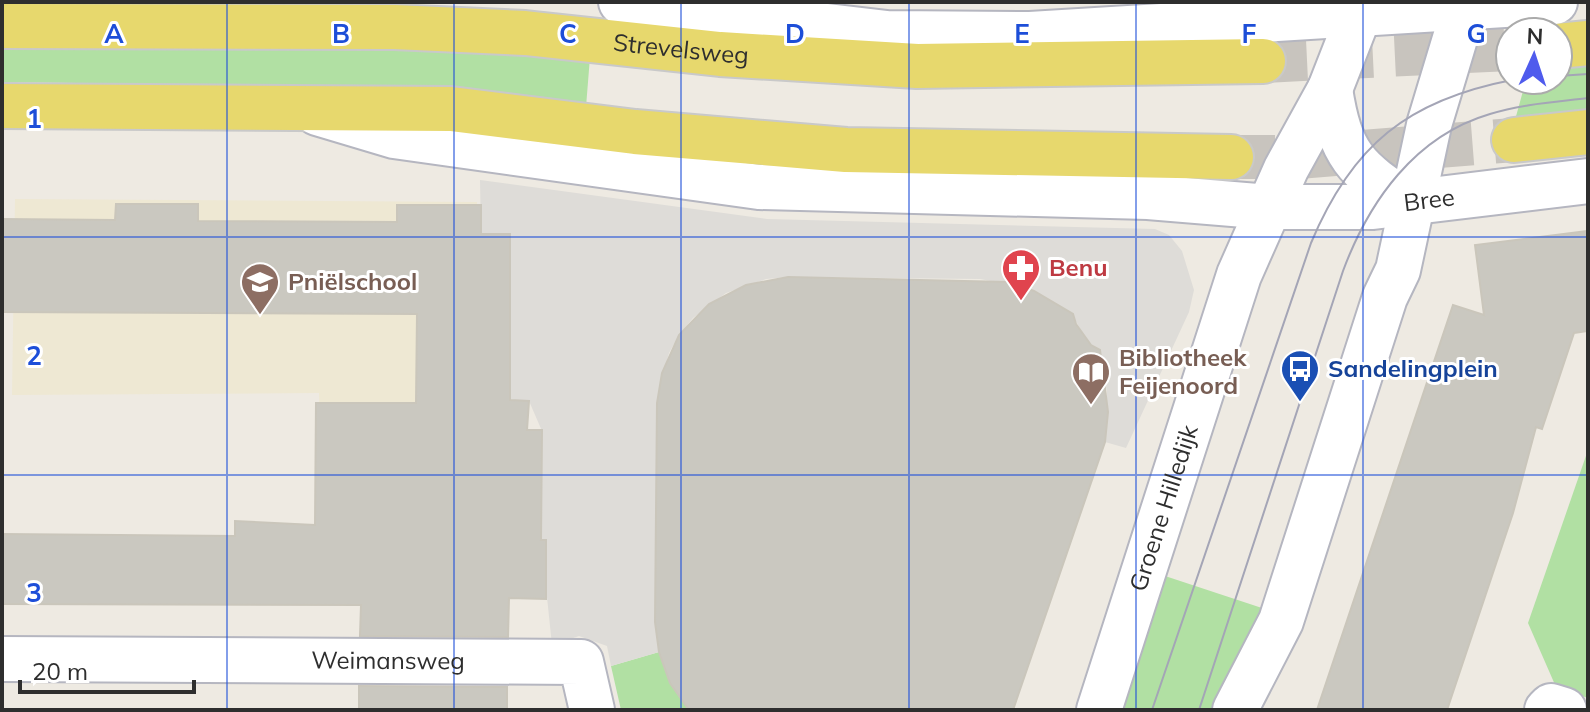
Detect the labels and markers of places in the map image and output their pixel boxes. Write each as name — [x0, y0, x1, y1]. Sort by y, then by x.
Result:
pharmacy icon: Benu — [1000, 247, 1042, 302]
place label: Benu — [1049, 252, 1108, 282]
school or university icon: Pniëlschool — [239, 261, 281, 316]
place label: Pniëlschool — [288, 266, 417, 296]
place label: Bibliotheek Feijenoord — [1119, 342, 1247, 400]
bus stop icon: Sandelingplein — [1279, 348, 1321, 403]
library icon: Bibliotheek Feijenoord — [1070, 351, 1112, 406]
place label: Sandelingplein — [1328, 353, 1498, 383]

